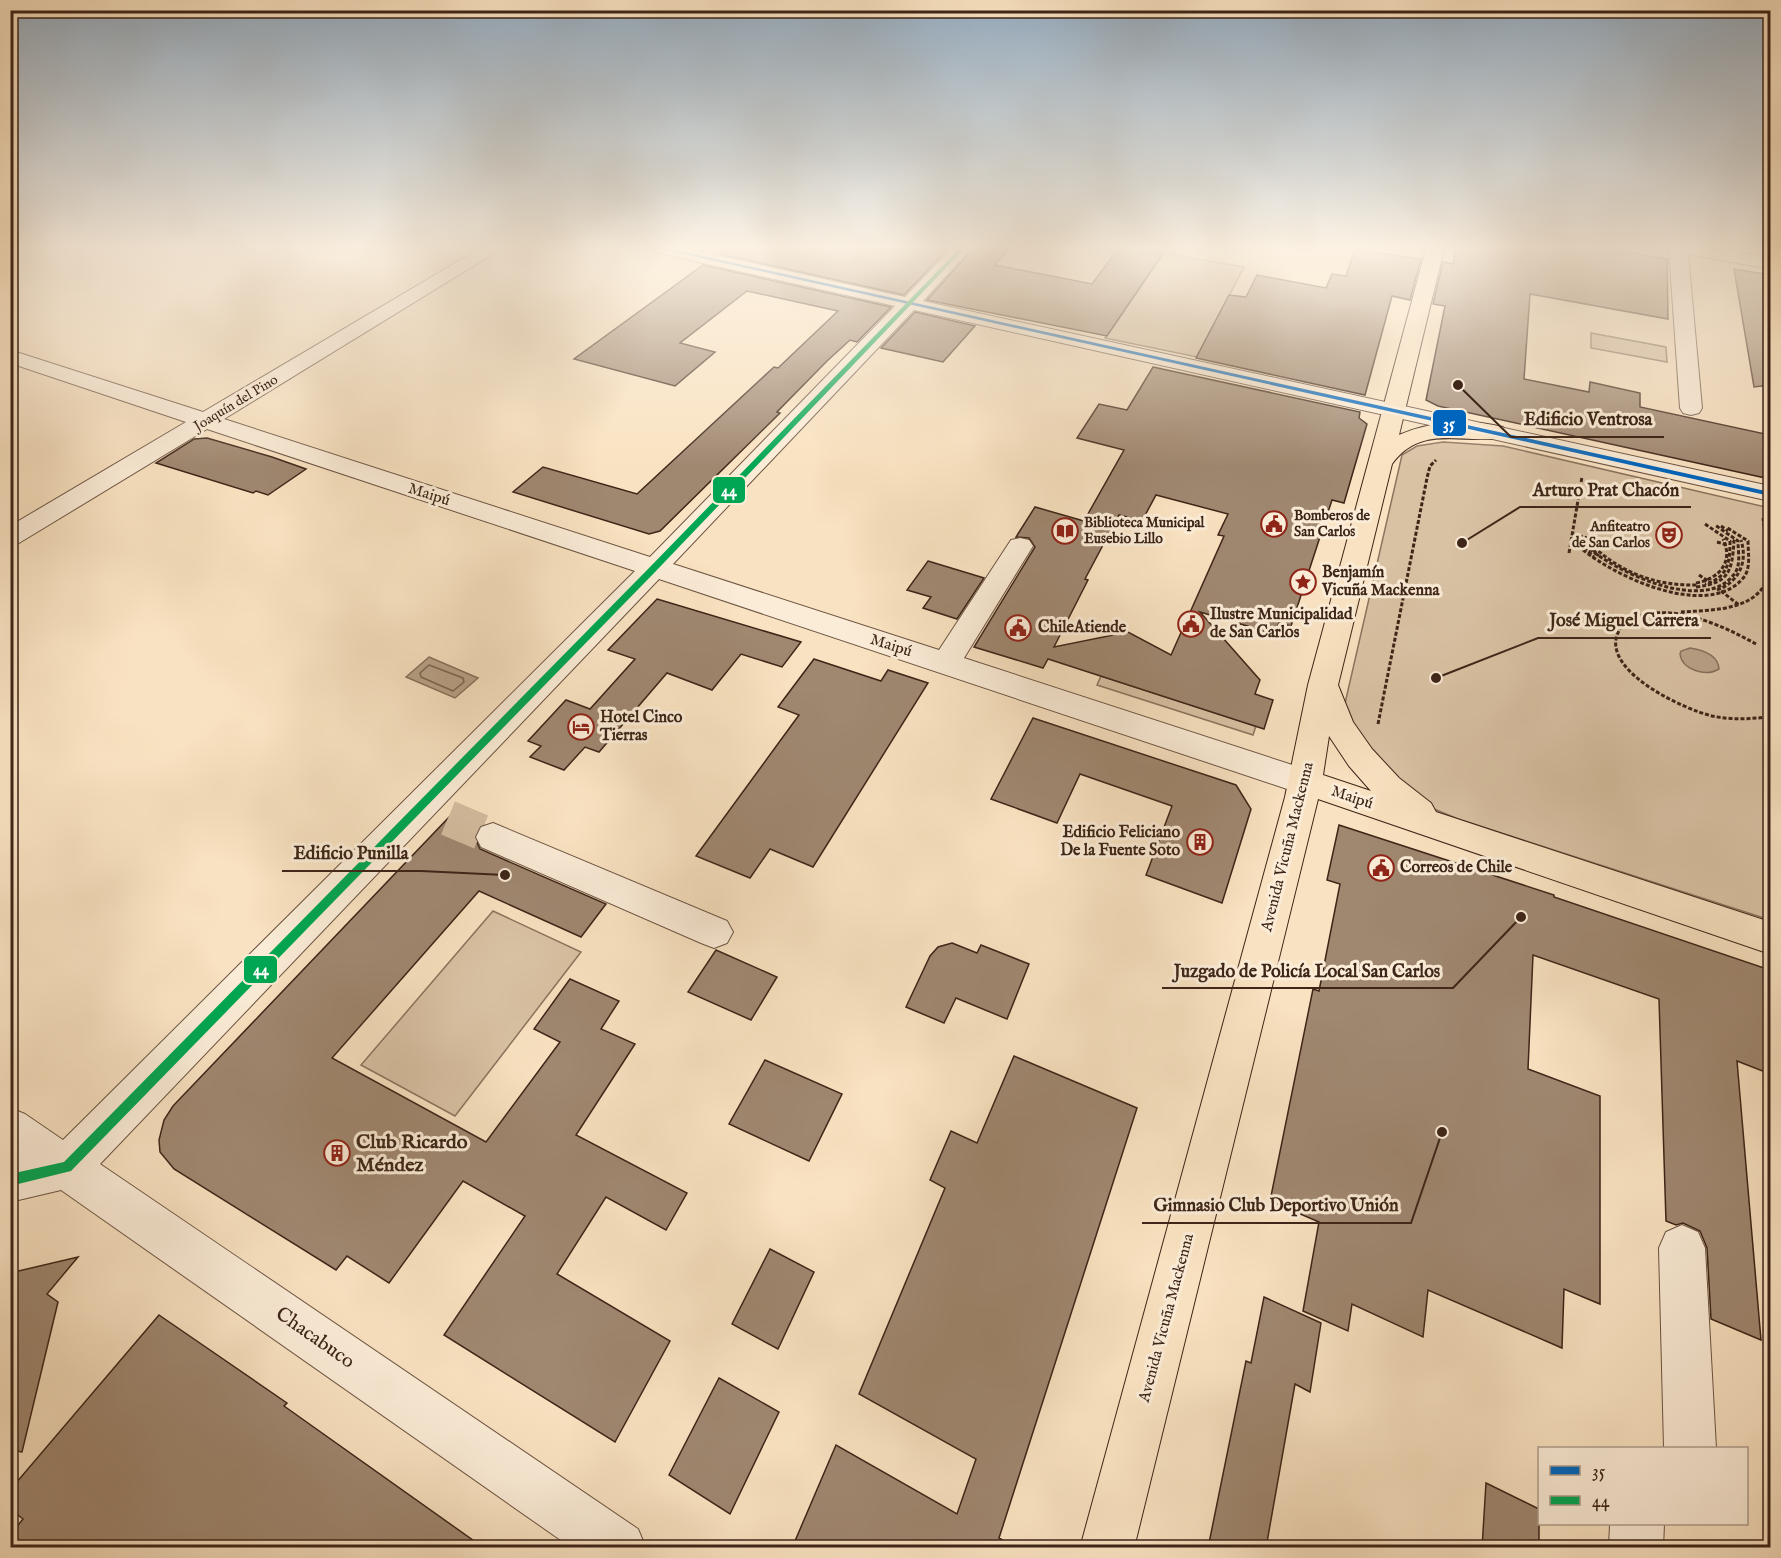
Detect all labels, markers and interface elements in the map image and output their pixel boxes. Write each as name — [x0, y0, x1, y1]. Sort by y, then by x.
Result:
street label: Joaquín del Pino — [189, 371, 282, 436]
callout: Edificio Ventrosa — [1511, 401, 1664, 437]
line badge: 35 — [1432, 409, 1467, 437]
text: Edificio Ventrosa — [1524, 409, 1654, 432]
text: 35 — [1443, 415, 1455, 435]
callout: Arturo Prat Chacón — [1520, 471, 1691, 507]
line badge: 44 — [712, 476, 746, 504]
street label: Maipú — [405, 479, 453, 511]
text: Arturo Prat Chacón — [1532, 480, 1680, 503]
text: 44 — [721, 482, 738, 502]
place label: Bomberos de San Carlos — [1294, 507, 1371, 541]
public building icon: Bomberos de San Carlos — [1259, 509, 1289, 539]
place label: Biblioteca Municipal Eusebio Lillo — [1084, 514, 1206, 548]
library icon: Biblioteca Municipal Eusebio Lillo — [1050, 516, 1080, 546]
place label: Anfiteatro de San Carlos — [1572, 518, 1650, 552]
theatre icon: Anfiteatro de San Carlos — [1654, 520, 1684, 550]
place label: Benjamín Vicuña Mackenna — [1321, 563, 1440, 601]
place icon: Benjamín Vicuña Mackenna — [1288, 567, 1318, 597]
callout: José Miguel Carrera — [1538, 602, 1711, 638]
place label: Ilustre Municipalidad de San Carlos — [1210, 605, 1353, 643]
public building icon: Ilustre Municipalidad de San Carlos — [1176, 609, 1206, 639]
text: José Miguel Carrera — [1547, 610, 1700, 633]
public building icon: ChileAtiende — [1003, 613, 1033, 643]
place label: ChileAtiende — [1038, 618, 1127, 638]
street label: Maipú — [867, 630, 915, 662]
place label: Hotel Cinco Tierras — [599, 708, 683, 746]
hotel icon: Hotel Cinco Tierras — [566, 712, 596, 742]
street label: Avenida Vicuña Mackenna — [1257, 760, 1319, 935]
street label: Maipú — [1328, 782, 1376, 814]
place label: Edificio Feliciano De la Fuente Soto — [1060, 823, 1180, 861]
building icon: Edificio Feliciano De la Fuente Soto — [1185, 827, 1215, 857]
callout: Edificio Punilla — [282, 835, 421, 871]
text: Edificio Punilla — [293, 843, 410, 866]
public building icon: Correos de Chile — [1366, 853, 1396, 883]
place label: Correos de Chile — [1400, 858, 1513, 878]
callout: Juzgado de Policía Local San Carlos — [1162, 952, 1453, 988]
line badge: 44 — [243, 955, 278, 984]
text: 44 — [253, 961, 270, 981]
text: Juzgado de Policía Local San Carlos — [1172, 961, 1441, 984]
place label: Club Ricardo Méndez — [356, 1130, 468, 1178]
building icon: Club Ricardo Méndez — [322, 1138, 352, 1168]
callout: Gimnasio Club Deportivo Unión — [1142, 1187, 1411, 1223]
text: Gimnasio Club Deportivo Unión — [1153, 1195, 1399, 1218]
street label: Avenida Vicuña Mackenna — [1135, 1231, 1199, 1406]
street label: Chacabuco — [270, 1302, 360, 1374]
legend — [1538, 1447, 1748, 1525]
text: 35 — [1592, 1461, 1606, 1484]
text: 44 — [1592, 1491, 1610, 1514]

